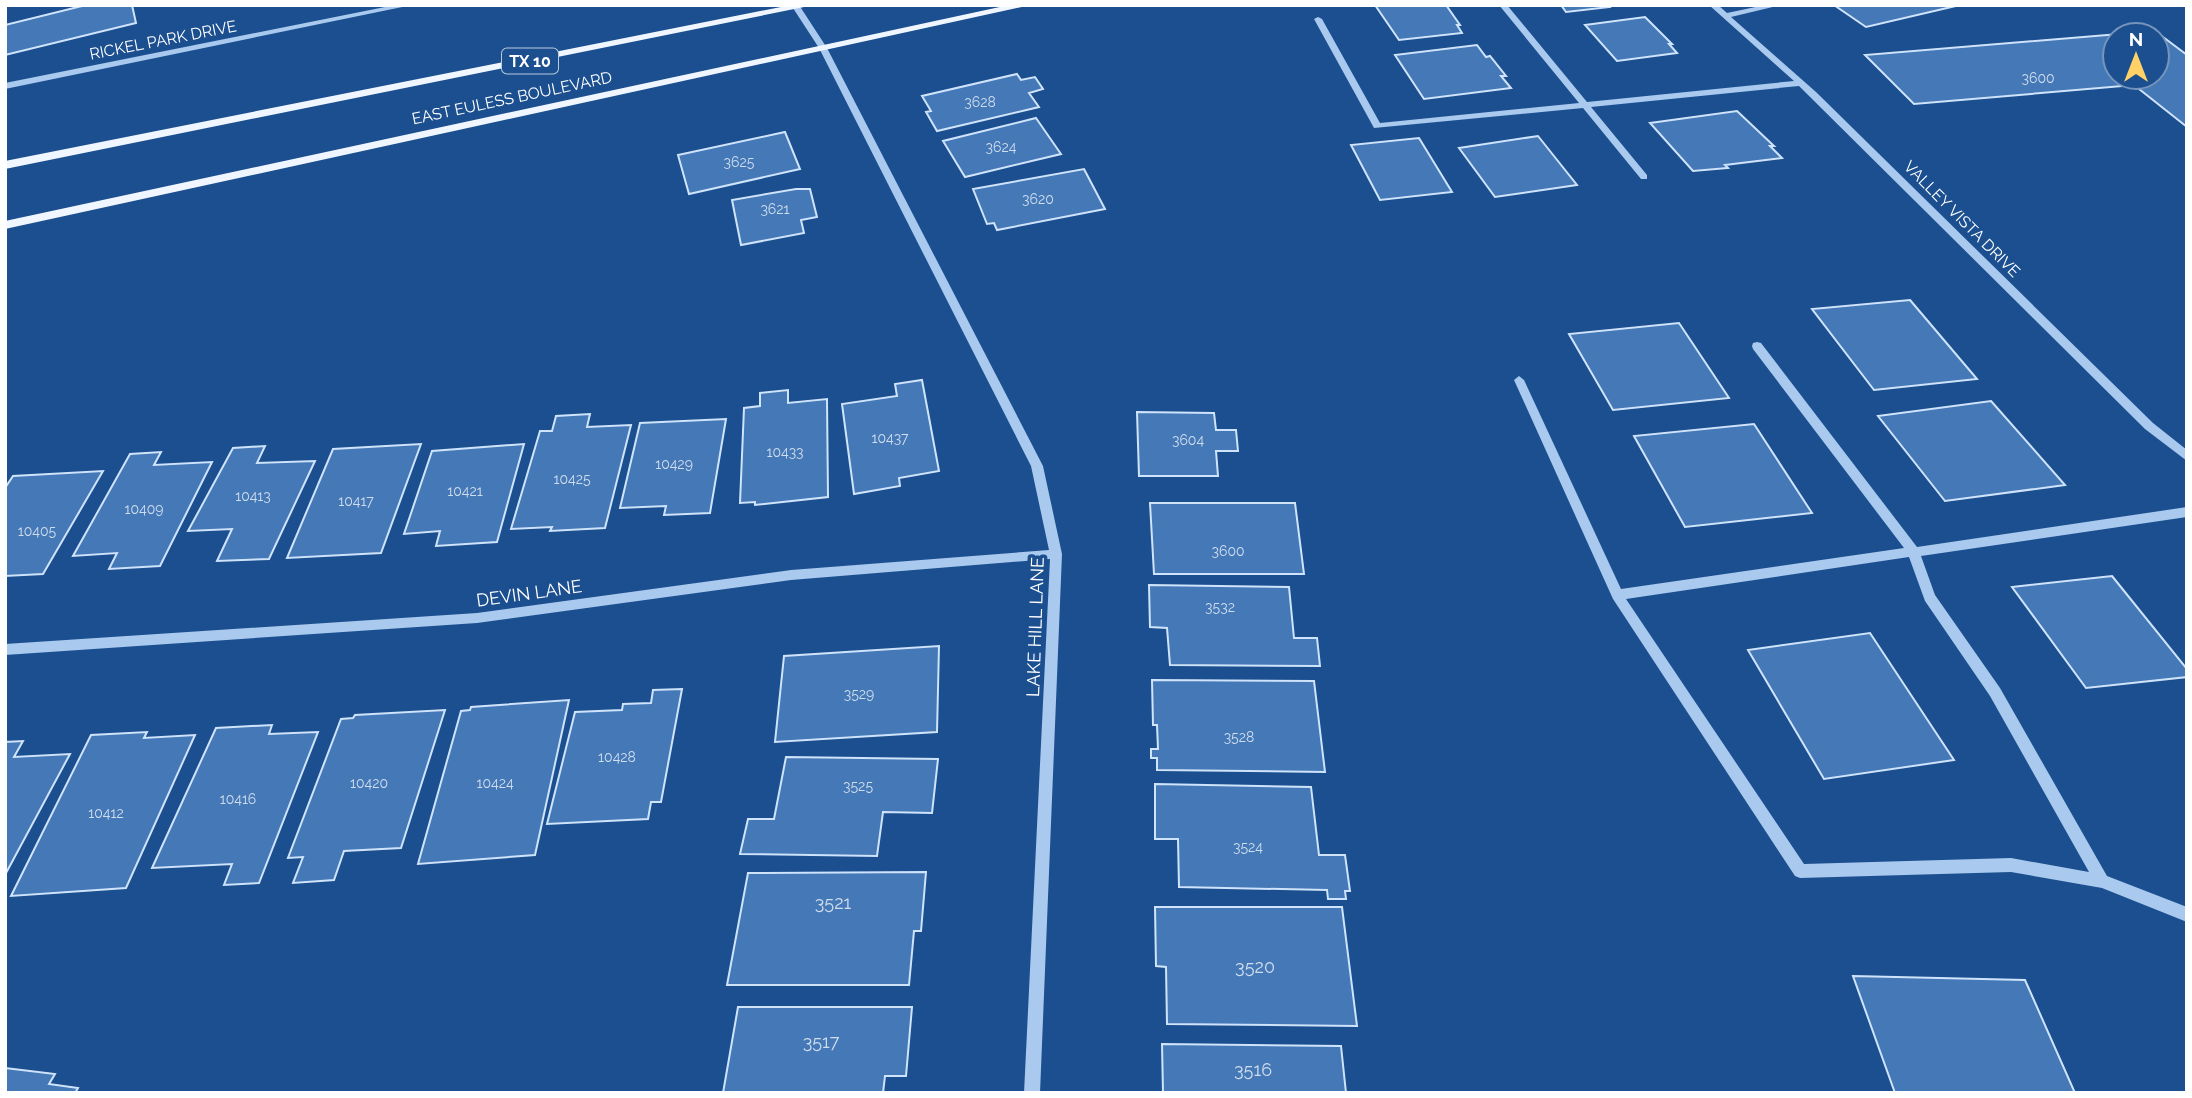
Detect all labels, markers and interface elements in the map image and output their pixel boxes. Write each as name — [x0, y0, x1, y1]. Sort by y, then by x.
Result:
street label: RICKEL PARK DRIVE — [88, 16, 238, 64]
north arrow — [2101, 21, 2171, 91]
text: N — [2129, 28, 2143, 50]
road number: TX 10 — [502, 48, 558, 74]
street label: EAST EULESS BOULEVARD — [410, 67, 614, 129]
house number: 3600 — [2021, 70, 2055, 86]
house number: 3628 — [964, 94, 996, 110]
house number: 3624 — [986, 139, 1017, 155]
house number: 3625 — [724, 154, 755, 170]
street label: VALLEY VISTA DRIVE — [1900, 157, 2024, 281]
house number: 3620 — [1022, 191, 1054, 207]
house number: 3621 — [760, 201, 790, 217]
house number: 10437 — [871, 430, 909, 446]
house number: 3604 — [1172, 432, 1204, 448]
house number: 10433 — [766, 444, 804, 460]
house number: 10429 — [655, 456, 693, 472]
house number: 10425 — [553, 471, 591, 487]
house number: 10421 — [447, 483, 483, 499]
house number: 10413 — [235, 488, 271, 504]
house number: 10417 — [338, 493, 374, 509]
house number: 10409 — [125, 501, 163, 517]
house number: 10405 — [18, 523, 57, 539]
house number: 3600 — [1211, 543, 1245, 559]
street label: LAKE HILL LANE — [1022, 557, 1048, 697]
street label: DEVIN LANE — [475, 575, 583, 611]
house number: 3532 — [1205, 599, 1235, 615]
house number: 3529 — [844, 686, 874, 702]
house number: 3528 — [1224, 729, 1254, 745]
house number: 10428 — [598, 749, 636, 765]
house number: 10420 — [350, 775, 388, 791]
house number: 10424 — [476, 775, 514, 791]
house number: 3525 — [843, 778, 873, 794]
house number: 10416 — [220, 791, 256, 807]
house number: 10412 — [88, 805, 124, 821]
house number: 3524 — [1233, 839, 1263, 855]
house number: 3521 — [815, 892, 852, 913]
house number: 3520 — [1235, 956, 1275, 977]
house number: 3517 — [803, 1031, 840, 1052]
house number: 3516 — [1234, 1059, 1272, 1080]

